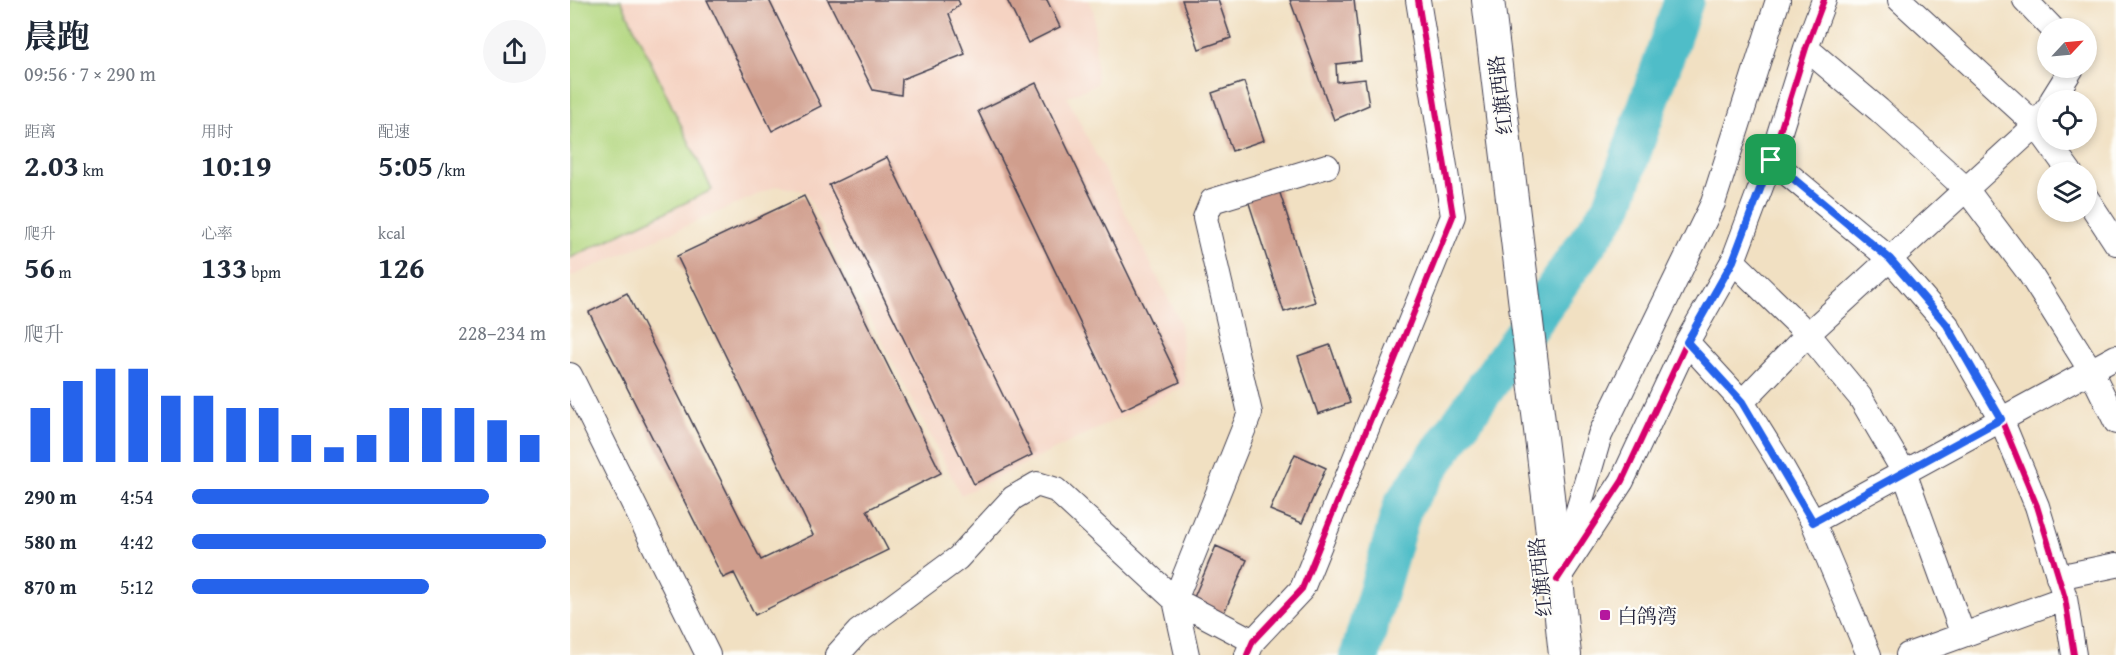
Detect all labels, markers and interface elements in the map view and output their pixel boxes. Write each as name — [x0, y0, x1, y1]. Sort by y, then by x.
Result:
text: 晨跑 — [24, 12, 90, 60]
north arrow — [2037, 18, 2097, 78]
map controls — [2037, 18, 2097, 222]
button: share — [483, 20, 546, 83]
street label: 红旗西路 — [1481, 54, 1519, 136]
text: 09:56 · 7 × 290 m — [24, 59, 156, 88]
button: locate — [2037, 90, 2097, 150]
text: 距离 — [24, 119, 56, 143]
text: 用时 — [201, 119, 233, 143]
text: 配速 — [378, 119, 410, 143]
pin — [1745, 134, 1796, 185]
text: 2.03 — [24, 143, 79, 187]
text: 10:19 — [201, 143, 272, 187]
text: 5:05 — [378, 143, 433, 187]
icon: arrive — [1754, 143, 1787, 176]
text: km — [79, 158, 104, 182]
text: /km — [433, 158, 465, 182]
button: layers — [2037, 162, 2097, 222]
text: 爬升 — [24, 221, 56, 245]
text: 心率 — [201, 221, 233, 245]
text: kcal — [378, 221, 405, 245]
text: 56 — [24, 245, 55, 289]
text: 133 — [201, 245, 248, 289]
text: 126 — [378, 245, 425, 289]
text: m — [55, 260, 72, 284]
text: bpm — [248, 260, 281, 284]
text: 228–234 m — [458, 318, 546, 347]
text: 爬升 — [24, 319, 64, 348]
text: 290 m — [24, 482, 77, 511]
text: 4:54 — [120, 482, 154, 511]
text: 580 m — [24, 527, 77, 556]
text: 4:42 — [120, 527, 154, 556]
street label: 红旗西路 — [1521, 536, 1559, 618]
text: 870 m — [24, 572, 77, 601]
text: 5:12 — [120, 572, 154, 601]
place label: 白鸽湾 — [1617, 601, 1677, 630]
marker: 白鸽湾 — [1598, 608, 1612, 622]

